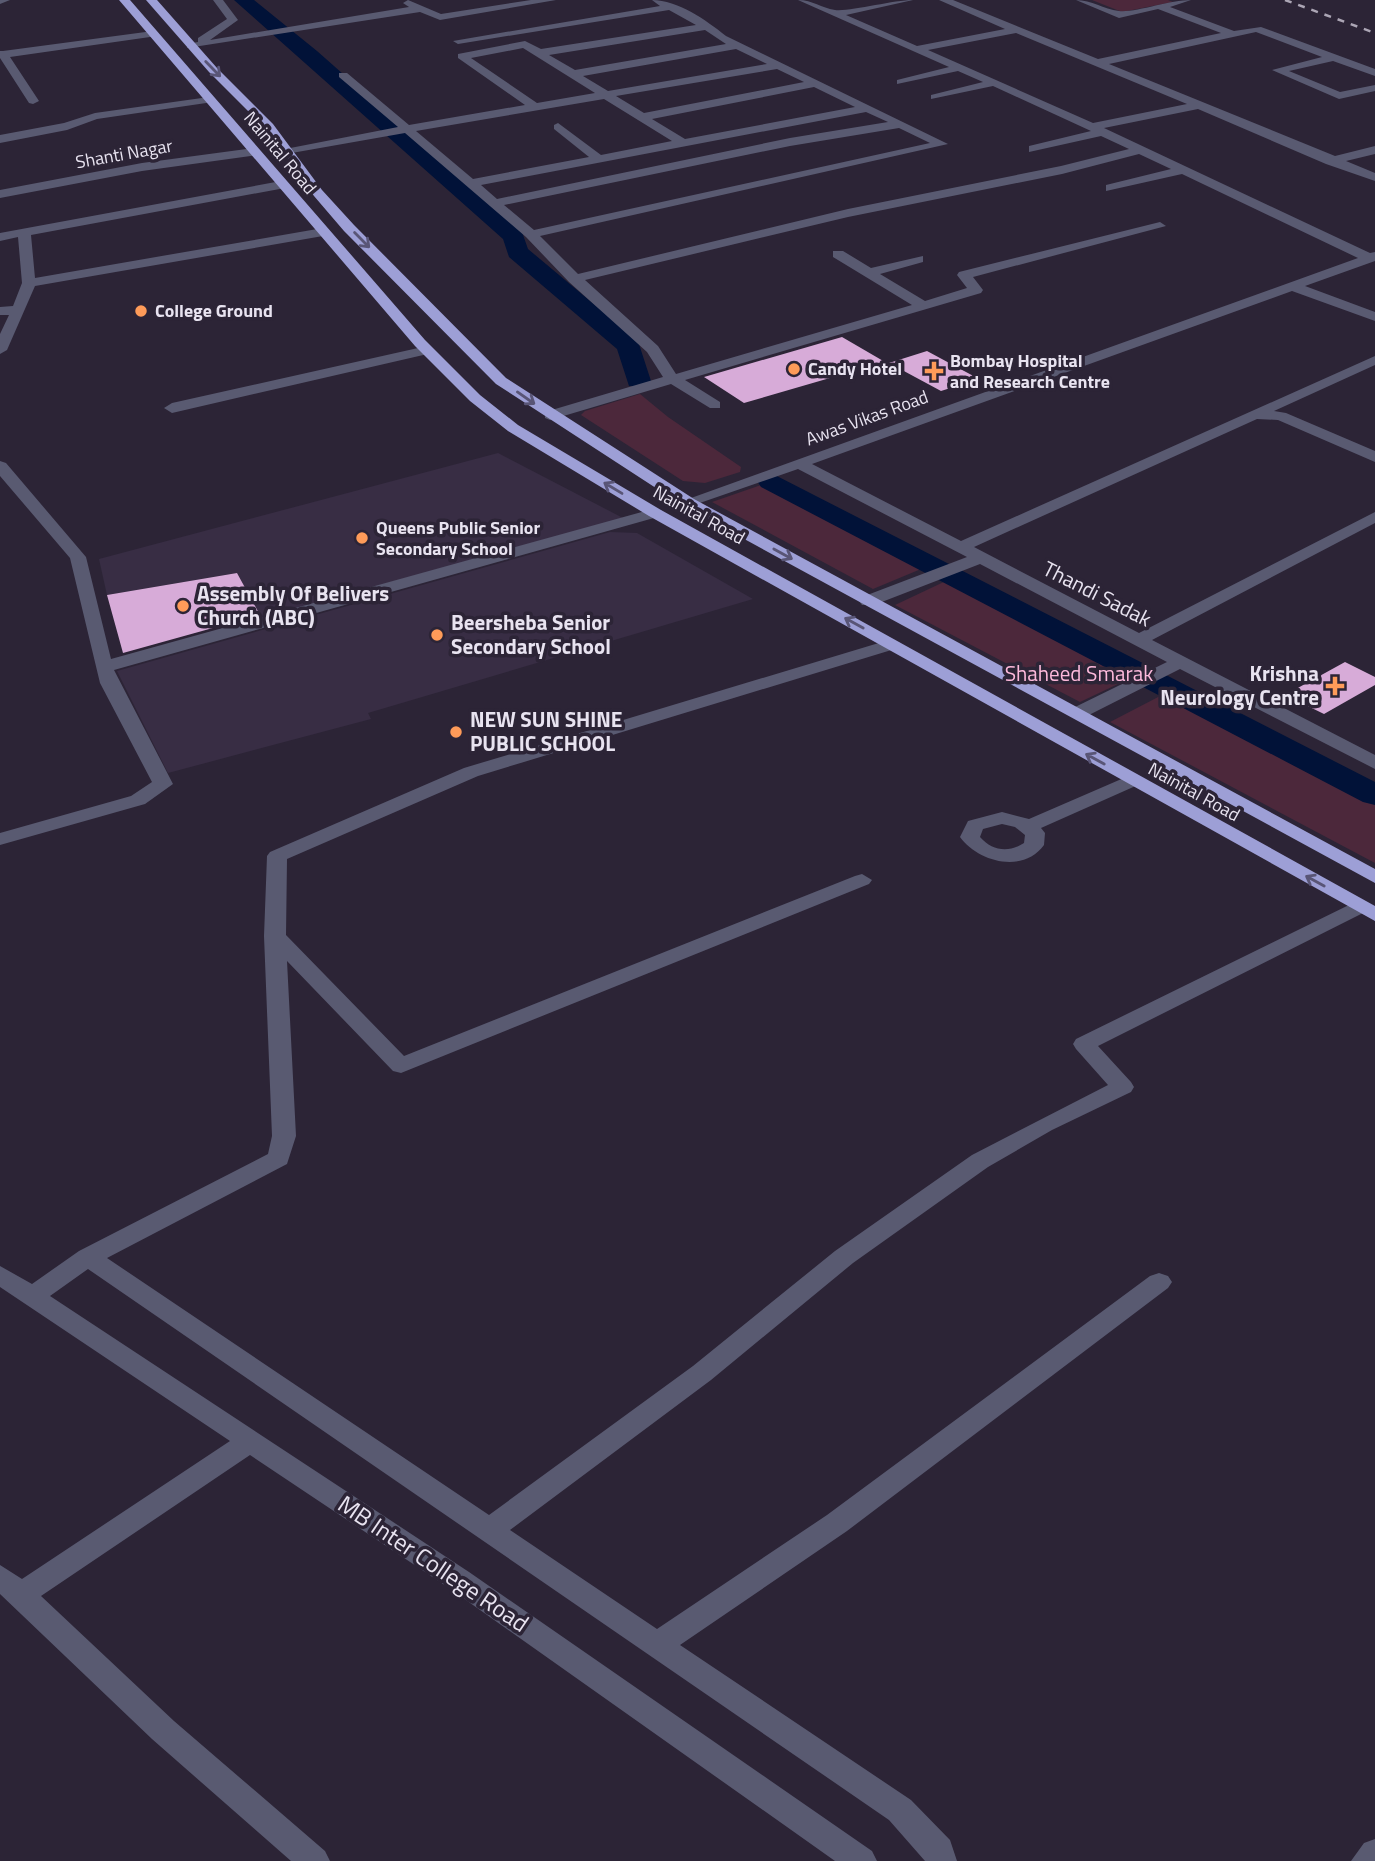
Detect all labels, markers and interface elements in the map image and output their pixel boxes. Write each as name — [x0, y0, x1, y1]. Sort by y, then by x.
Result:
one-way arrow — [204, 61, 221, 78]
street label: Nainital Road — [238, 105, 323, 200]
street label: Shanti Nagar — [73, 132, 174, 175]
one-way arrow — [353, 232, 370, 249]
place label: College Ground — [155, 297, 273, 324]
marker: College Ground — [133, 303, 149, 319]
place label: Bombay Hospital and Research Centre — [950, 347, 1110, 395]
place label: Candy Hotel — [808, 355, 902, 382]
marker: Candy Hotel — [786, 361, 802, 377]
marker: Bombay Hospital and Research Centre — [924, 361, 944, 381]
street label: Awas Vikas Road — [802, 383, 932, 452]
one-way arrow — [516, 391, 535, 405]
street label: Nainital Road — [648, 478, 750, 551]
one-way arrow — [604, 481, 624, 495]
place label: Queens Public Senior Secondary School — [376, 514, 540, 562]
marker: Queens Public Senior Secondary School — [354, 530, 370, 546]
one-way arrow — [772, 548, 793, 561]
street label: Thandi Sadak — [1038, 552, 1157, 634]
place label: Assembly Of Belivers Church (ABC) — [197, 577, 389, 633]
marker: Assembly Of Belivers Church (ABC) — [175, 598, 191, 614]
place label: Beersheba Senior Secondary School — [451, 606, 611, 662]
one-way arrow — [844, 616, 865, 629]
marker: Beersheba Senior Secondary School — [429, 627, 445, 643]
park label: Shaheed Smarak — [1005, 657, 1153, 689]
place label: Krishna Neurology Centre — [1160, 657, 1319, 713]
marker: Krishna Neurology Centre — [1325, 676, 1345, 696]
place label: NEW SUN SHINE PUBLIC SCHOOL — [470, 703, 623, 759]
marker: NEW SUN SHINE PUBLIC SCHOOL — [448, 724, 464, 740]
one-way arrow — [1086, 752, 1106, 766]
street label: Nainital Road — [1143, 755, 1245, 828]
one-way arrow — [1306, 874, 1326, 888]
street label: MB Inter College Road — [331, 1486, 536, 1641]

